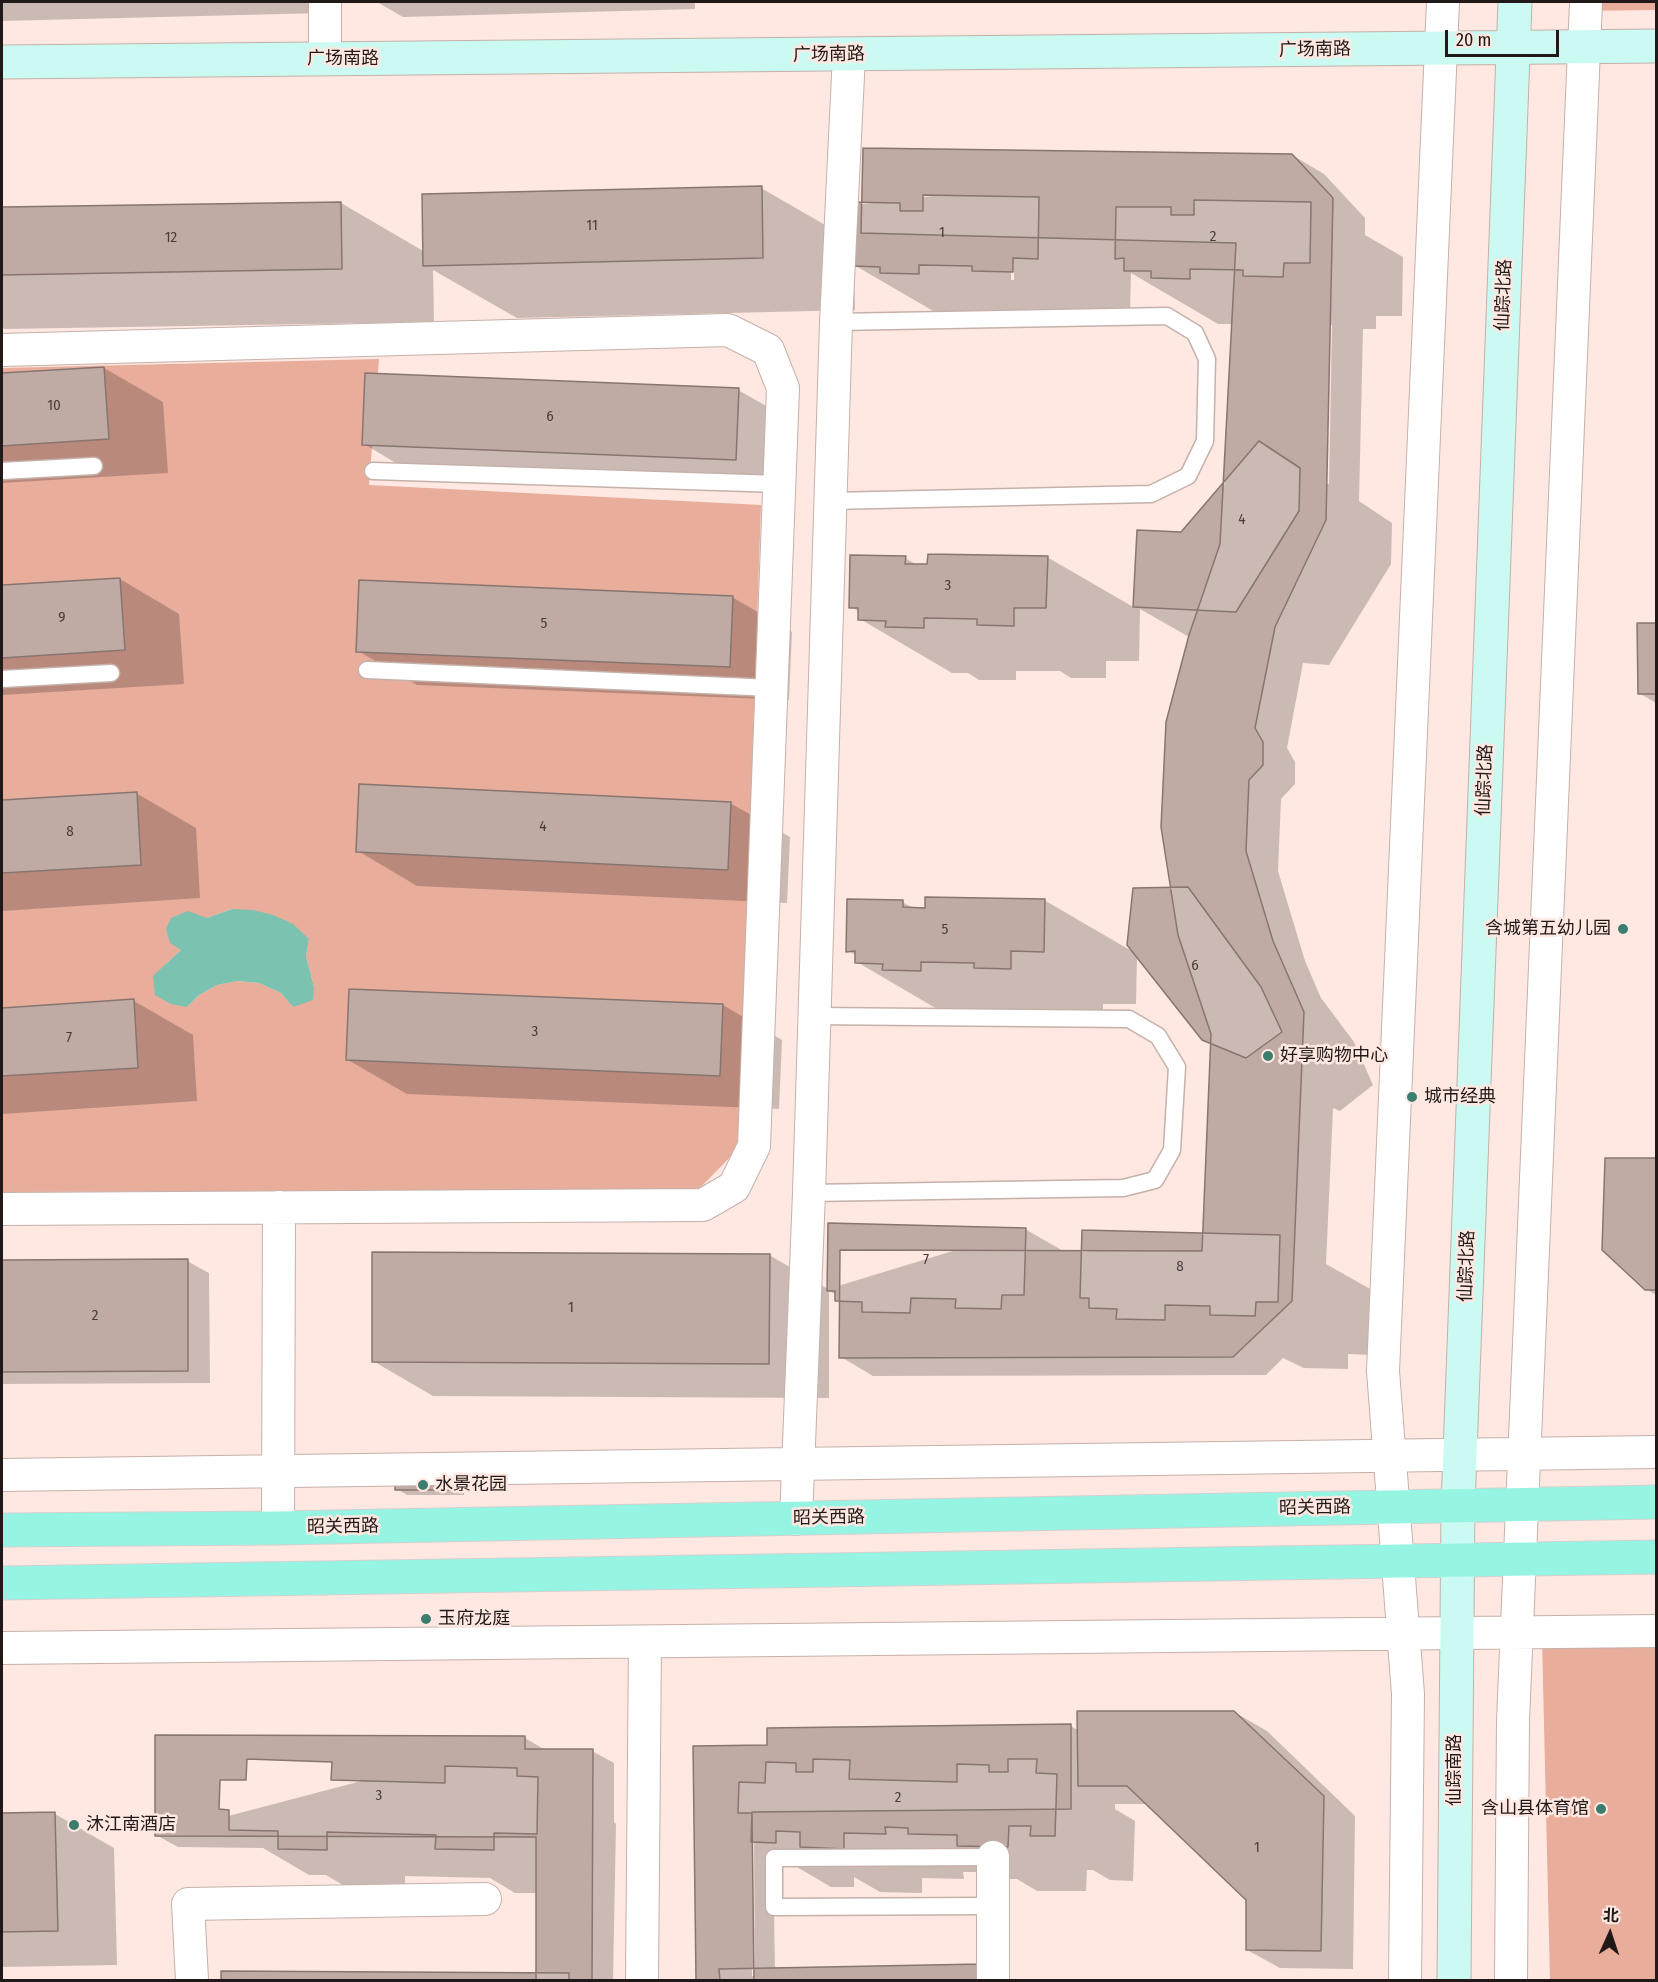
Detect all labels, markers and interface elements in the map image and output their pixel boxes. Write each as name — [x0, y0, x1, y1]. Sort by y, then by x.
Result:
scale bar — [1448, 18, 1562, 56]
text: 20 m — [1456, 29, 1491, 51]
street label: 广场南路 — [1279, 39, 1351, 61]
street label: 广场南路 — [793, 44, 865, 66]
street label: 广场南路 — [307, 48, 379, 70]
house number: 11 — [586, 217, 598, 235]
house number: 1 — [939, 224, 945, 242]
house number: 2 — [1210, 228, 1216, 246]
house number: 12 — [165, 229, 177, 247]
street label: 仙踪北路 — [1492, 259, 1516, 331]
house number: 10 — [47, 397, 61, 415]
house number: 6 — [546, 408, 554, 426]
house number: 4 — [1238, 511, 1246, 529]
house number: 3 — [945, 577, 951, 595]
house number: 9 — [58, 609, 66, 627]
house number: 5 — [541, 615, 547, 633]
street label: 仙踪北路 — [1473, 744, 1497, 816]
house number: 4 — [539, 818, 547, 836]
house number: 8 — [66, 823, 74, 841]
place label: 含城第五幼儿园 — [1485, 918, 1611, 940]
house number: 5 — [942, 921, 948, 939]
marker: 含城第五幼儿园 — [1616, 922, 1630, 936]
house number: 6 — [1191, 957, 1199, 975]
house number: 3 — [532, 1023, 538, 1041]
house number: 7 — [66, 1029, 72, 1047]
place label: 好享购物中心 — [1280, 1045, 1388, 1067]
marker: 好享购物中心 — [1261, 1049, 1275, 1063]
place label: 城市经典 — [1424, 1086, 1496, 1108]
marker: 城市经典 — [1405, 1090, 1419, 1104]
street label: 仙踪北路 — [1455, 1230, 1479, 1302]
house number: 7 — [923, 1251, 929, 1269]
house number: 8 — [1176, 1258, 1184, 1276]
house number: 1 — [568, 1299, 574, 1317]
house number: 2 — [92, 1307, 98, 1325]
place label: 水景花园 — [435, 1474, 507, 1496]
marker: 水景花园 — [416, 1478, 430, 1492]
street label: 昭关西路 — [1279, 1497, 1351, 1519]
street label: 昭关西路 — [793, 1507, 865, 1529]
street label: 昭关西路 — [307, 1516, 379, 1538]
place label: 玉府龙庭 — [438, 1608, 510, 1630]
marker: 玉府龙庭 — [419, 1612, 433, 1626]
street label: 仙踪南路 — [1444, 1734, 1466, 1806]
house number: 3 — [376, 1787, 382, 1805]
house number: 2 — [895, 1789, 901, 1807]
place label: 含山县体育馆 — [1481, 1798, 1589, 1820]
marker: 含山县体育馆 — [1594, 1802, 1608, 1816]
place label: 沐江南酒店 — [86, 1814, 176, 1836]
marker: 沐江南酒店 — [67, 1818, 81, 1832]
house number: 1 — [1254, 1839, 1260, 1857]
north arrow — [1580, 1904, 1640, 1964]
text: 北 — [1602, 1906, 1619, 1925]

